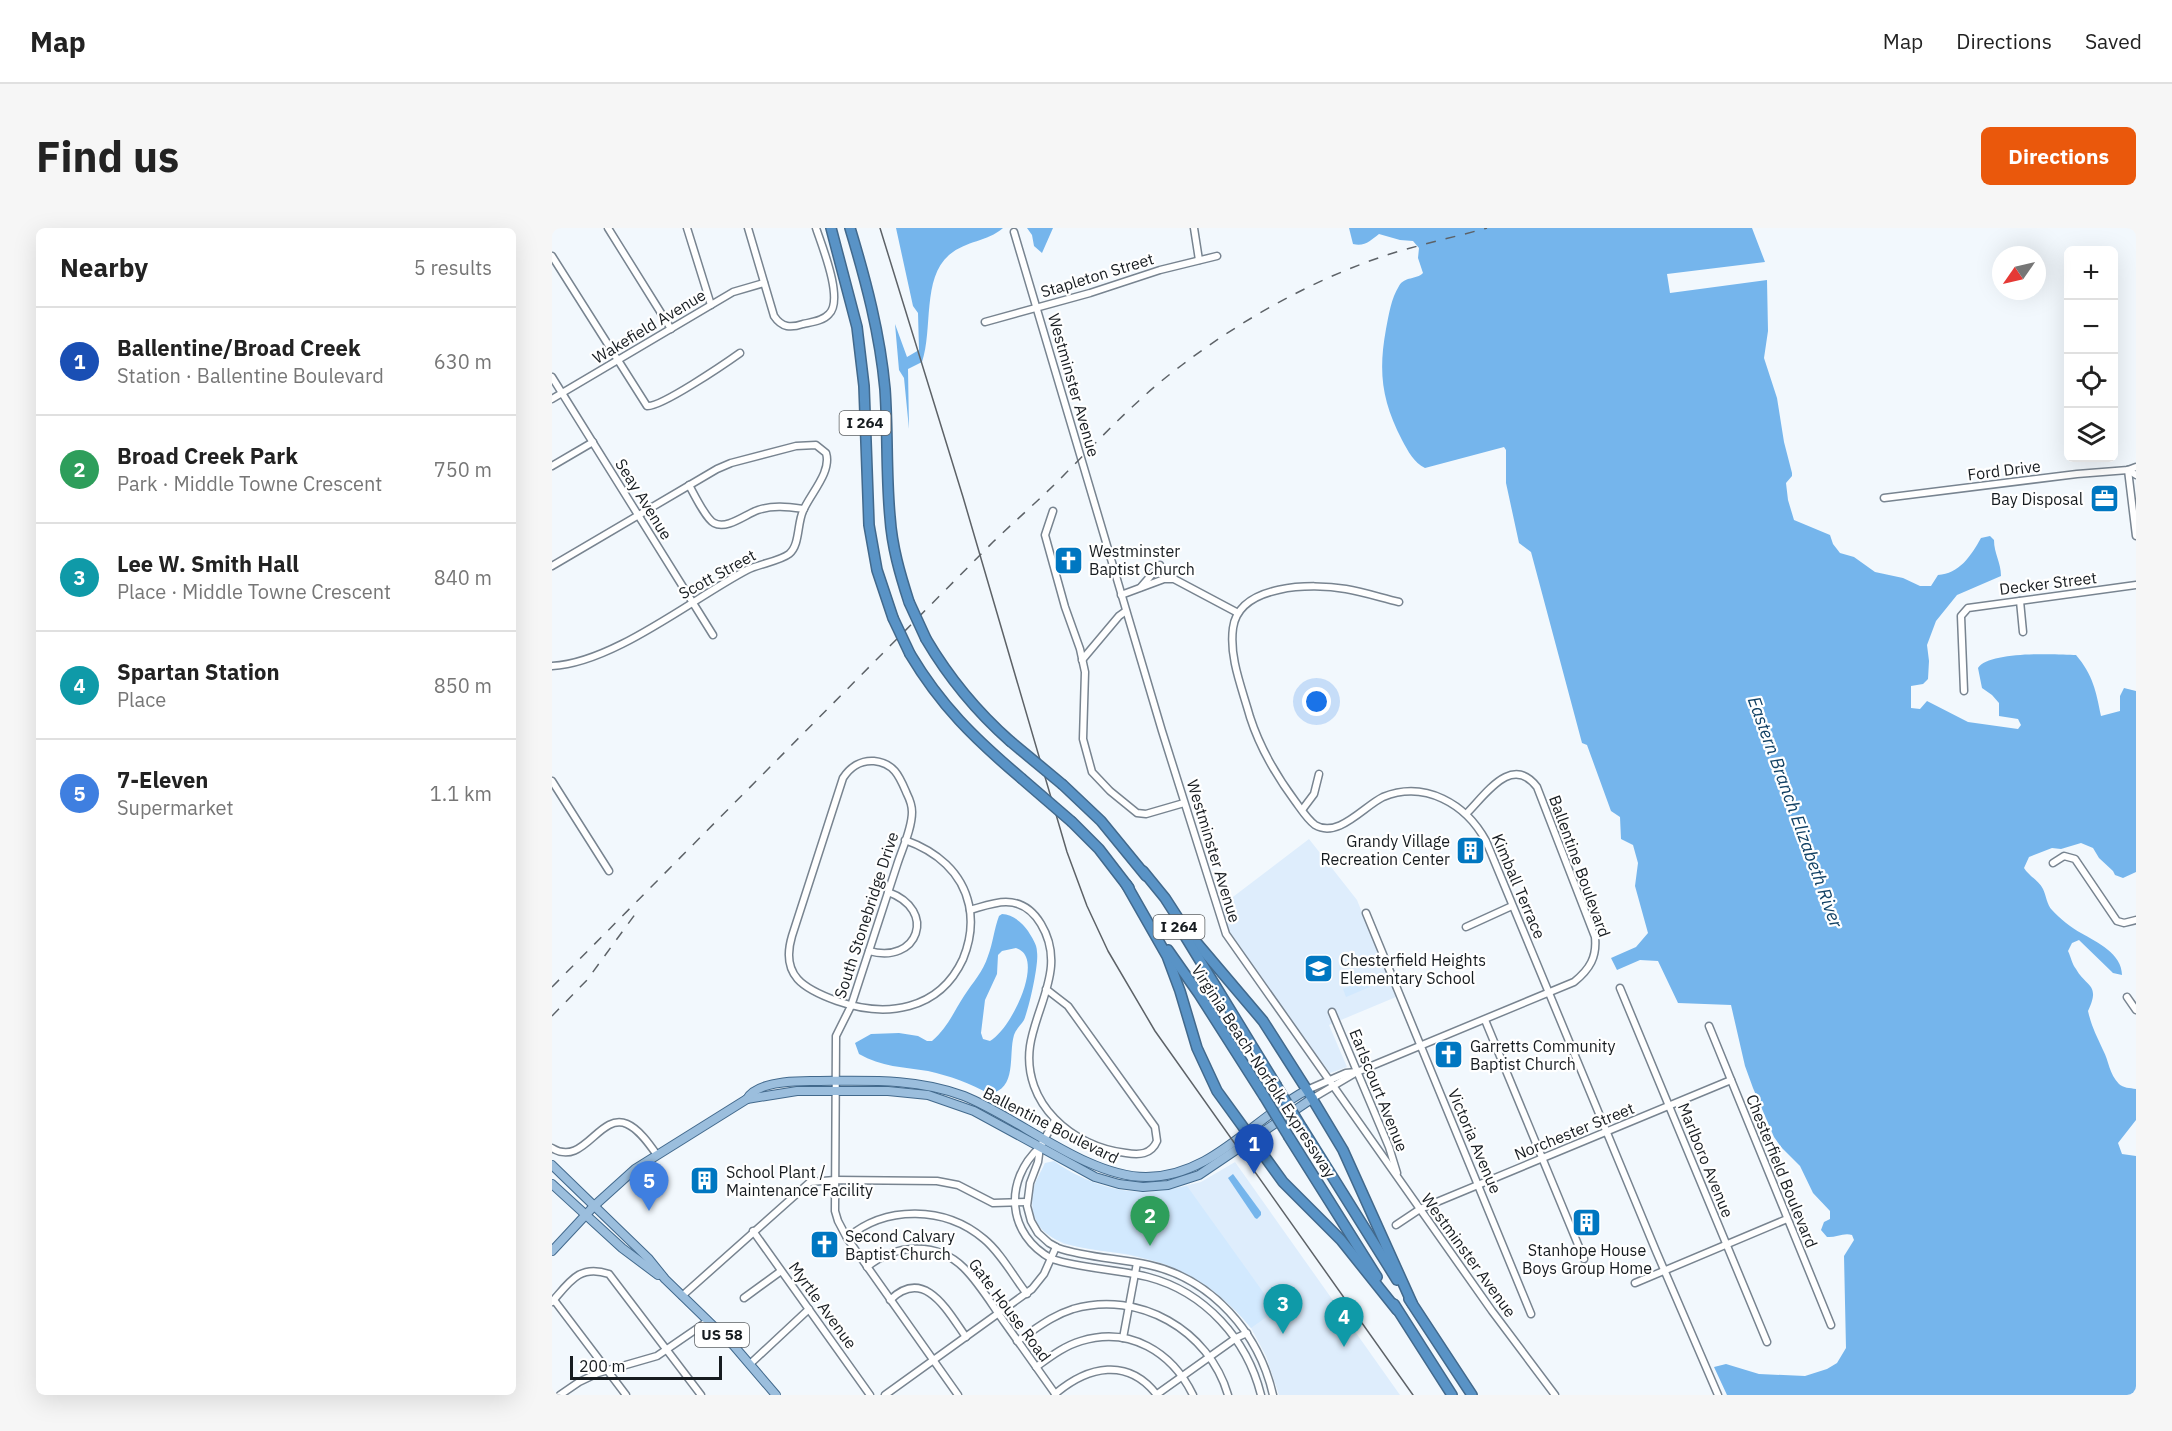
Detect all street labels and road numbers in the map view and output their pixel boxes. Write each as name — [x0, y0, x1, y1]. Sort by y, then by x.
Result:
street label: Stapleton Street — [1038, 248, 1156, 302]
street label: Wakefield Avenue — [589, 284, 709, 368]
street label: Westminster Avenue — [1044, 311, 1104, 459]
road number: I 264 — [840, 411, 890, 435]
street label: Seay Avenue — [611, 455, 677, 543]
street label: Ford Drive — [1966, 456, 2042, 484]
street label: Scott Street — [675, 545, 759, 603]
street label: Decker Street — [1998, 567, 2098, 599]
street label: Westminster Avenue — [1183, 777, 1245, 925]
street label: Ballentine Boulevard — [1545, 792, 1615, 940]
street label: South Stonebridge Drive — [830, 829, 902, 1001]
street label: Kimball Terrace — [1488, 830, 1550, 942]
road number: I 264 — [1154, 915, 1204, 939]
street label: Virginia Beach-Norfolk Expressway — [1187, 961, 1341, 1181]
street label: Earlscourt Avenue — [1345, 1026, 1413, 1155]
street label: Ballentine Boulevard — [980, 1082, 1122, 1168]
street label: Victoria Avenue — [1444, 1086, 1506, 1197]
street label: Chesterfield Boulevard — [1742, 1091, 1822, 1251]
street label: Norchester Street — [1511, 1098, 1637, 1164]
street label: Marlboro Avenue — [1674, 1100, 1738, 1220]
street label: Westminster Avenue — [1417, 1189, 1521, 1321]
street label: Gate House Road — [965, 1254, 1055, 1366]
street label: Myrtle Avenue — [785, 1258, 861, 1353]
road number: US 58 — [695, 1323, 749, 1347]

